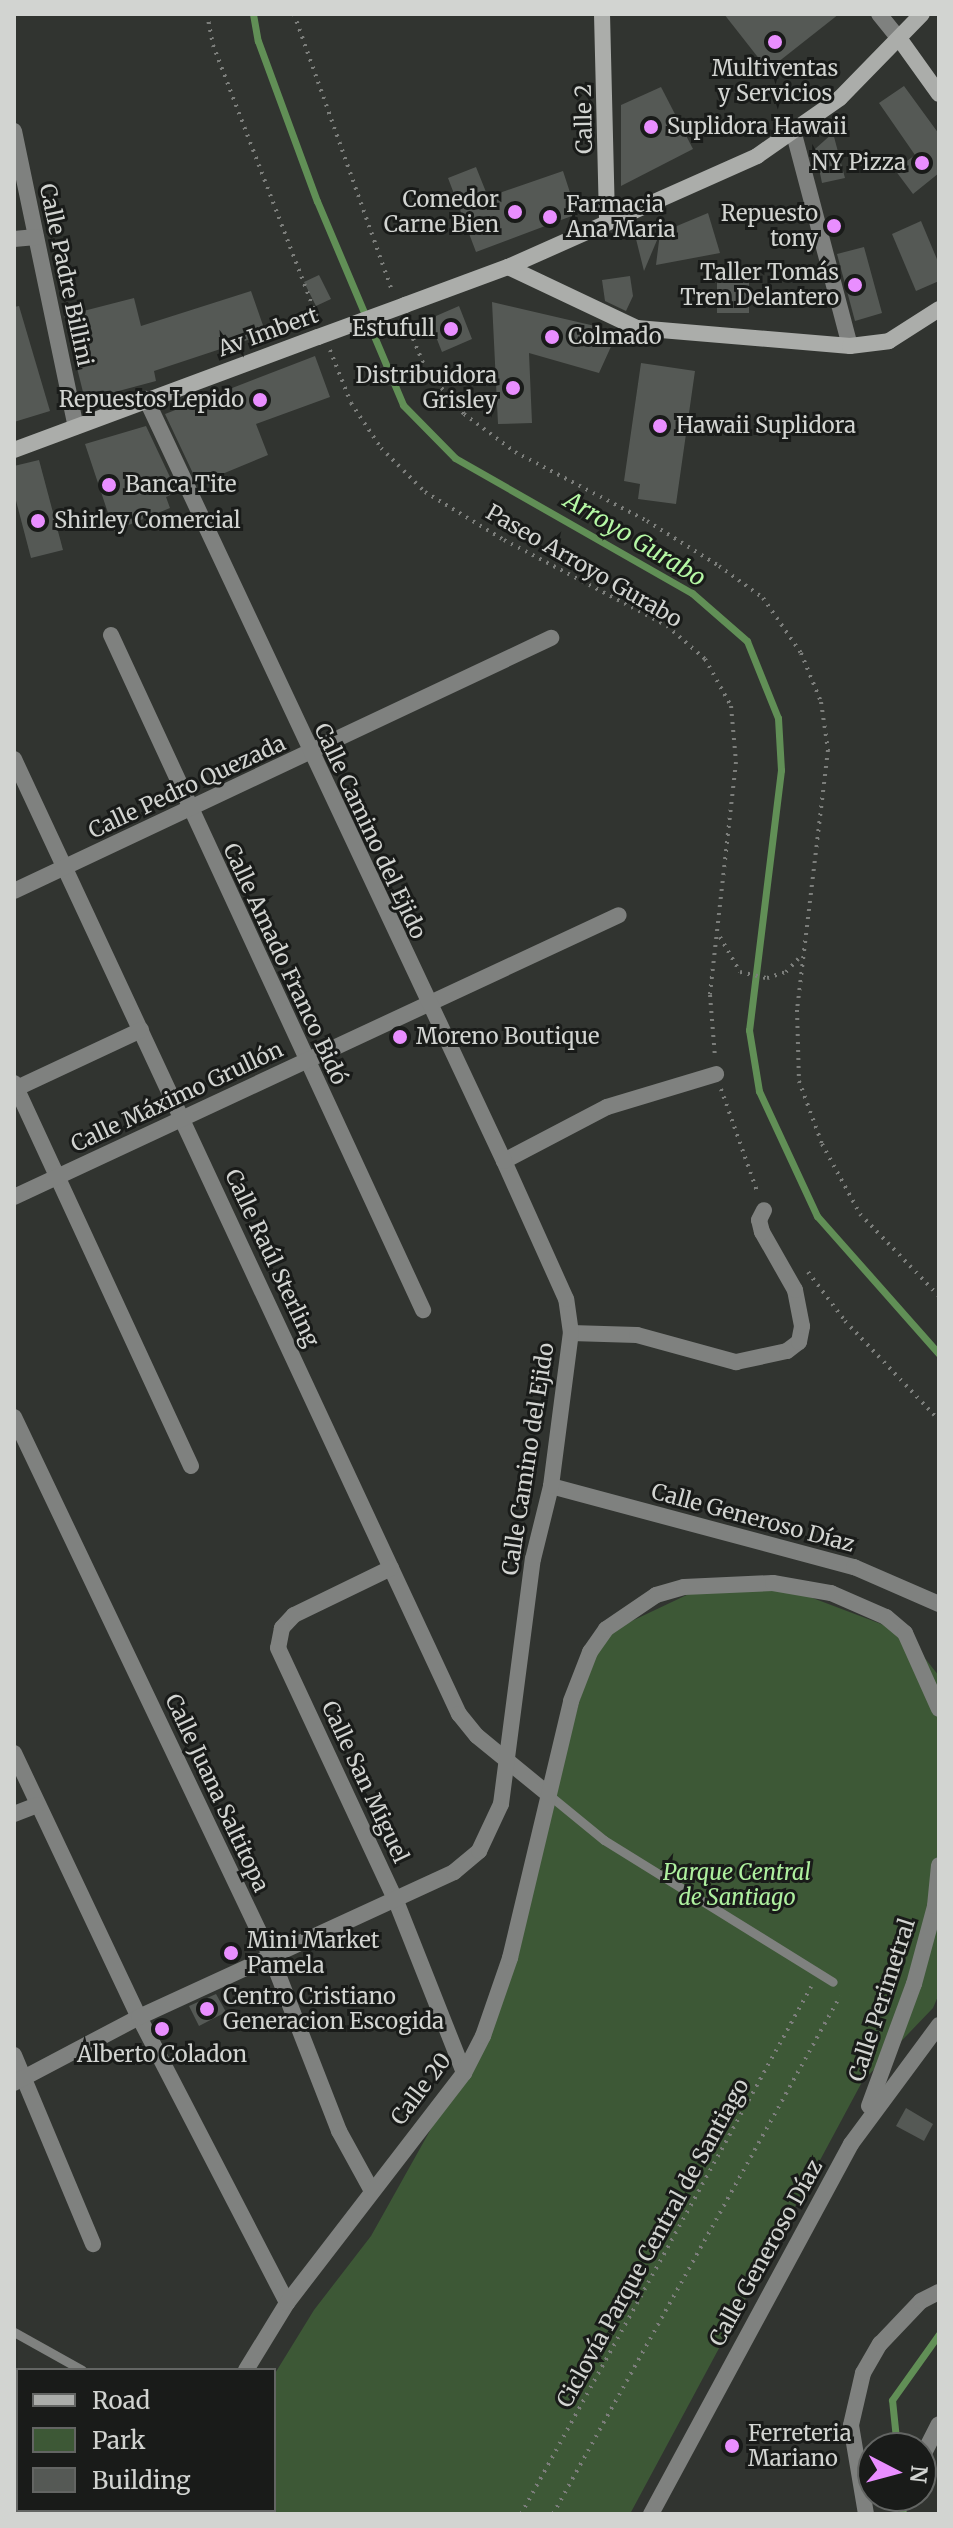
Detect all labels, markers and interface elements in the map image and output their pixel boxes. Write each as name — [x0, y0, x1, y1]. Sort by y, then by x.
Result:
marker: Multiventas y Servicios — [766, 33, 784, 51]
place label: Multiventas y Servicios — [712, 55, 838, 106]
street label: Calle 2 — [570, 84, 598, 154]
place label: Suplidora Hawaii — [667, 114, 847, 140]
marker: Suplidora Hawaii — [642, 118, 660, 136]
place label: NY Pizza — [811, 150, 906, 176]
marker: NY Pizza — [913, 154, 931, 172]
street label: Calle Padre Billini — [34, 181, 98, 369]
place label: Comedor Carne Bien — [384, 186, 499, 238]
place label: Farmacia Ana Maria — [566, 191, 676, 242]
place label: Repuesto tony — [721, 200, 818, 252]
marker: Comedor Carne Bien — [506, 203, 524, 221]
marker: Farmacia Ana Maria — [541, 208, 559, 226]
marker: Repuesto tony — [825, 217, 843, 235]
place label: Taller Tomás Tren Delantero — [680, 259, 839, 310]
marker: Taller Tomás Tren Delantero — [846, 276, 864, 294]
street label: Av Imbert — [214, 302, 322, 362]
place label: Estufull — [352, 316, 435, 342]
marker: Estufull — [442, 320, 460, 338]
place label: Colmado — [568, 324, 662, 350]
marker: Colmado — [543, 328, 561, 346]
place label: Distribuidora Grisley — [356, 362, 497, 414]
marker: Distribuidora Grisley — [504, 379, 522, 397]
place label: Repuestos Lepido — [59, 387, 244, 413]
marker: Repuestos Lepido — [251, 391, 269, 409]
place label: Hawaii Suplidora — [676, 413, 856, 439]
marker: Hawaii Suplidora — [651, 417, 669, 435]
place label: Banca Tite — [125, 472, 237, 498]
marker: Banca Tite — [100, 476, 118, 494]
water label: Arroyo Gurabo — [559, 486, 711, 592]
street label: Paseo Arroyo Gurabo — [481, 499, 687, 633]
place label: Shirley Comercial — [54, 508, 241, 534]
marker: Shirley Comercial — [29, 512, 47, 530]
street label: Calle Camino del Ejido — [308, 719, 432, 943]
street label: Calle Pedro Quezada — [84, 730, 290, 844]
street label: Calle Amado Franco Bidó — [217, 839, 353, 1089]
place label: Moreno Boutique — [416, 1024, 599, 1050]
marker: Moreno Boutique — [391, 1028, 409, 1046]
street label: Calle Máximo Grullón — [67, 1036, 287, 1158]
street label: Calle Raúl Sterling — [219, 1165, 325, 1351]
street label: Calle Camino del Ejido — [497, 1341, 559, 1577]
street label: Calle Generoso Díaz — [649, 1478, 857, 1558]
street label: Calle Juana Saltitopa — [160, 1690, 274, 1896]
street label: Calle San Miguel — [316, 1697, 414, 1867]
park label: Parque Central de Santiago — [663, 1859, 811, 1910]
street label: Calle Perimetral — [843, 1915, 921, 2085]
place label: Mini Market Pamela — [247, 1927, 379, 1978]
marker: Mini Market Pamela — [222, 1944, 240, 1962]
place label: Centro Cristiano Generacion Escogida — [223, 1983, 444, 2034]
marker: Centro Cristiano Generacion Escogida — [198, 2000, 216, 2018]
marker: Alberto Coladon — [153, 2020, 171, 2038]
place label: Alberto Coladon — [77, 2042, 247, 2068]
street label: Calle 20 — [385, 2048, 457, 2130]
street label: Ciclovía Parque Central de Santiago — [551, 2074, 755, 2412]
street label: Calle Generoso Díaz — [704, 2155, 828, 2351]
legend — [16, 2368, 276, 2512]
text: Road — [92, 2385, 150, 2416]
place label: Ferreteria Mariano — [748, 2420, 851, 2472]
text: Park — [92, 2425, 145, 2456]
north arrow — [857, 2432, 937, 2512]
marker: Ferreteria Mariano — [723, 2437, 741, 2455]
text: N — [904, 2464, 934, 2484]
text: Building — [92, 2465, 191, 2496]

